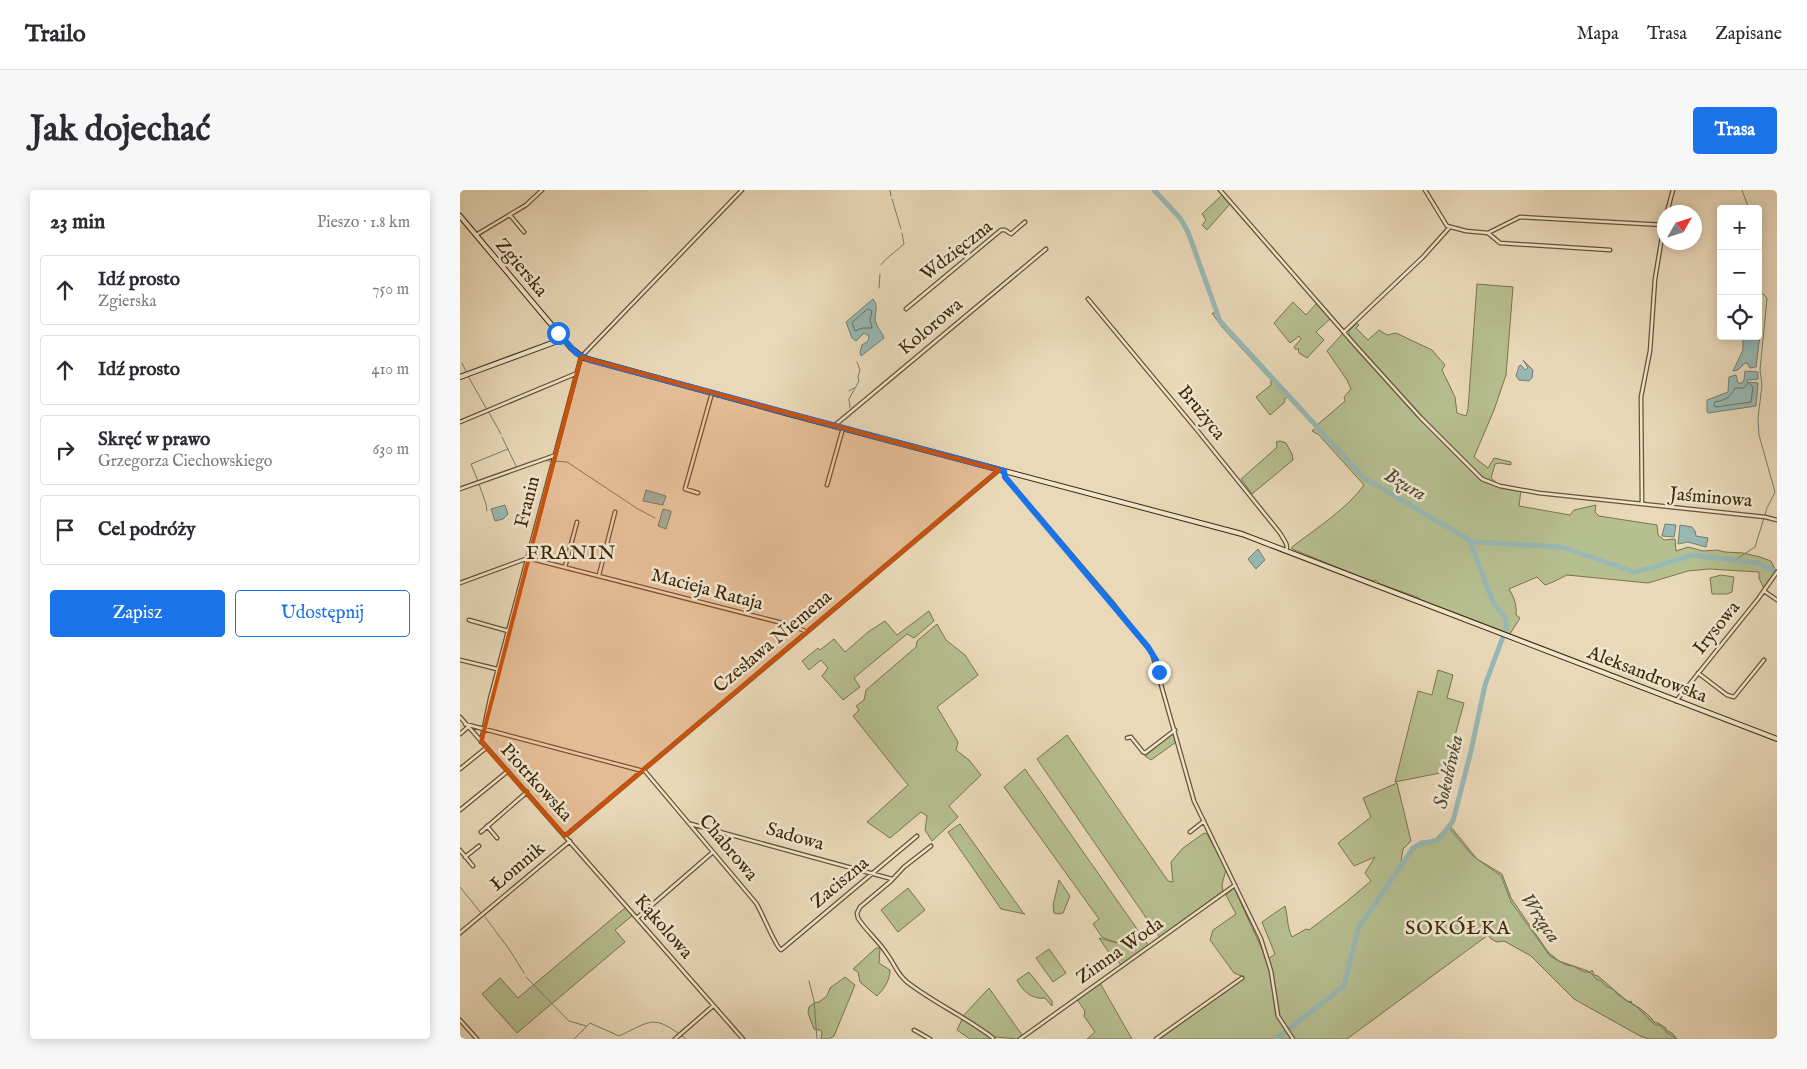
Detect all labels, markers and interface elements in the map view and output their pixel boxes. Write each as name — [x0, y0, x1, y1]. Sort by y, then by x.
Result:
text: Trailo — [25, 19, 86, 50]
text: Mapa — [1577, 23, 1619, 46]
text: Trasa — [1647, 23, 1687, 46]
text: Zapisane — [1715, 23, 1782, 46]
button: Trasa — [1693, 107, 1777, 154]
text: Jak dojechać — [30, 108, 210, 153]
north arrow — [1657, 205, 1702, 250]
map controls — [1717, 205, 1762, 340]
button: + — [1717, 205, 1762, 250]
text: 23 min — [50, 209, 105, 236]
text: Pieszo · 1.8 km — [317, 213, 410, 233]
street label: Wdzięczna — [916, 215, 999, 287]
street label: Zgierska — [490, 234, 553, 303]
button: − — [1717, 250, 1762, 295]
text: Idź prosto — [98, 268, 180, 292]
icon: ahead — [51, 276, 79, 304]
text: 750 m — [372, 280, 409, 300]
text: Zgierska — [98, 292, 156, 312]
street label: Kolorowa — [894, 293, 969, 361]
button: locate — [1717, 295, 1762, 340]
route start — [547, 322, 570, 345]
icon: ahead — [51, 356, 79, 384]
text: Idź prosto — [98, 358, 180, 382]
text: 410 m — [372, 360, 409, 380]
street label: Brużyca — [1172, 381, 1231, 446]
text: Skręć w prawo — [98, 428, 210, 452]
icon: right — [51, 436, 79, 464]
text: 630 m — [373, 440, 409, 460]
text: Grzegorza Ciechowskiego — [98, 452, 272, 472]
water label: Bzura — [1379, 463, 1431, 507]
street label: Franin — [510, 474, 546, 530]
street label: Jaśminowa — [1667, 482, 1754, 514]
icon: arrive — [51, 516, 79, 544]
text: Cel podróży — [98, 518, 196, 542]
district label: FRANIN — [526, 541, 616, 566]
street label: Macieja Rataja — [648, 564, 766, 617]
street label: Czesława Niemena — [709, 585, 838, 699]
button: Zapisz — [50, 590, 225, 637]
button: Udostępnij — [235, 590, 410, 637]
street label: Irysowa — [1688, 596, 1746, 660]
street label: Aleksandrowska — [1583, 641, 1711, 709]
route end — [1148, 661, 1171, 684]
water label: Sokołówka — [1428, 732, 1470, 811]
street label: Piotrkowska — [495, 739, 578, 828]
street label: Chabrowa — [693, 810, 763, 887]
street label: Sadowa — [763, 817, 827, 857]
street label: Łomnik — [486, 837, 551, 897]
street label: Zaciszna — [806, 851, 875, 914]
water label: Wrząca — [1514, 888, 1566, 948]
street label: Kąkolowa — [628, 890, 698, 965]
street label: Zimna Woda — [1072, 912, 1169, 990]
district label: SOKÓŁKA — [1405, 916, 1511, 941]

